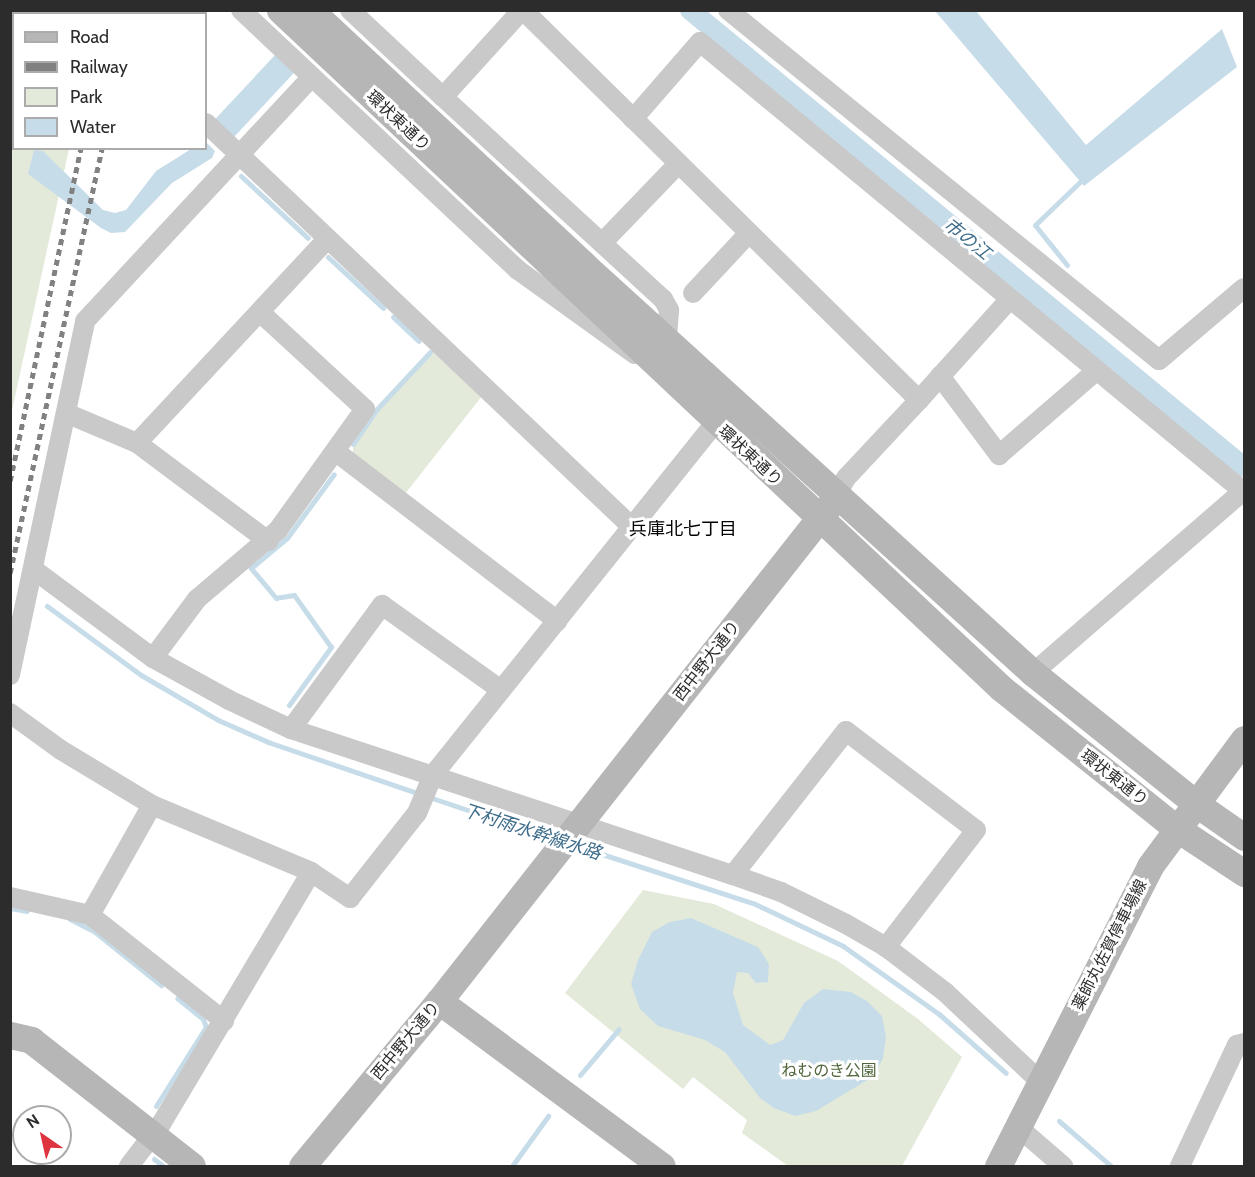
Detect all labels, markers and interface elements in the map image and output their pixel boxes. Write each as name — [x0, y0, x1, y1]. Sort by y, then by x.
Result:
legend — [12, 12, 207, 150]
text: Road — [70, 26, 109, 48]
text: Railway — [70, 56, 128, 78]
text: Park — [70, 86, 102, 108]
street label: 環状東通り — [362, 87, 434, 155]
text: Water — [70, 116, 116, 138]
water label: 市の江 — [939, 214, 995, 264]
street label: 環状東通り — [714, 422, 786, 490]
district label: 兵庫北七丁目 — [629, 518, 737, 540]
street label: 西中野大通り — [670, 617, 744, 705]
street label: 環状東通り — [1077, 746, 1151, 810]
water label: 下村雨水幹線水路 — [460, 799, 604, 865]
street label: 薬師丸佐賀停車場線 — [1069, 876, 1151, 1014]
street label: 西中野大通り — [368, 998, 444, 1084]
park label: ねむのき公園 — [781, 1061, 877, 1081]
north arrow — [12, 1105, 72, 1165]
text: N — [23, 1110, 43, 1132]

